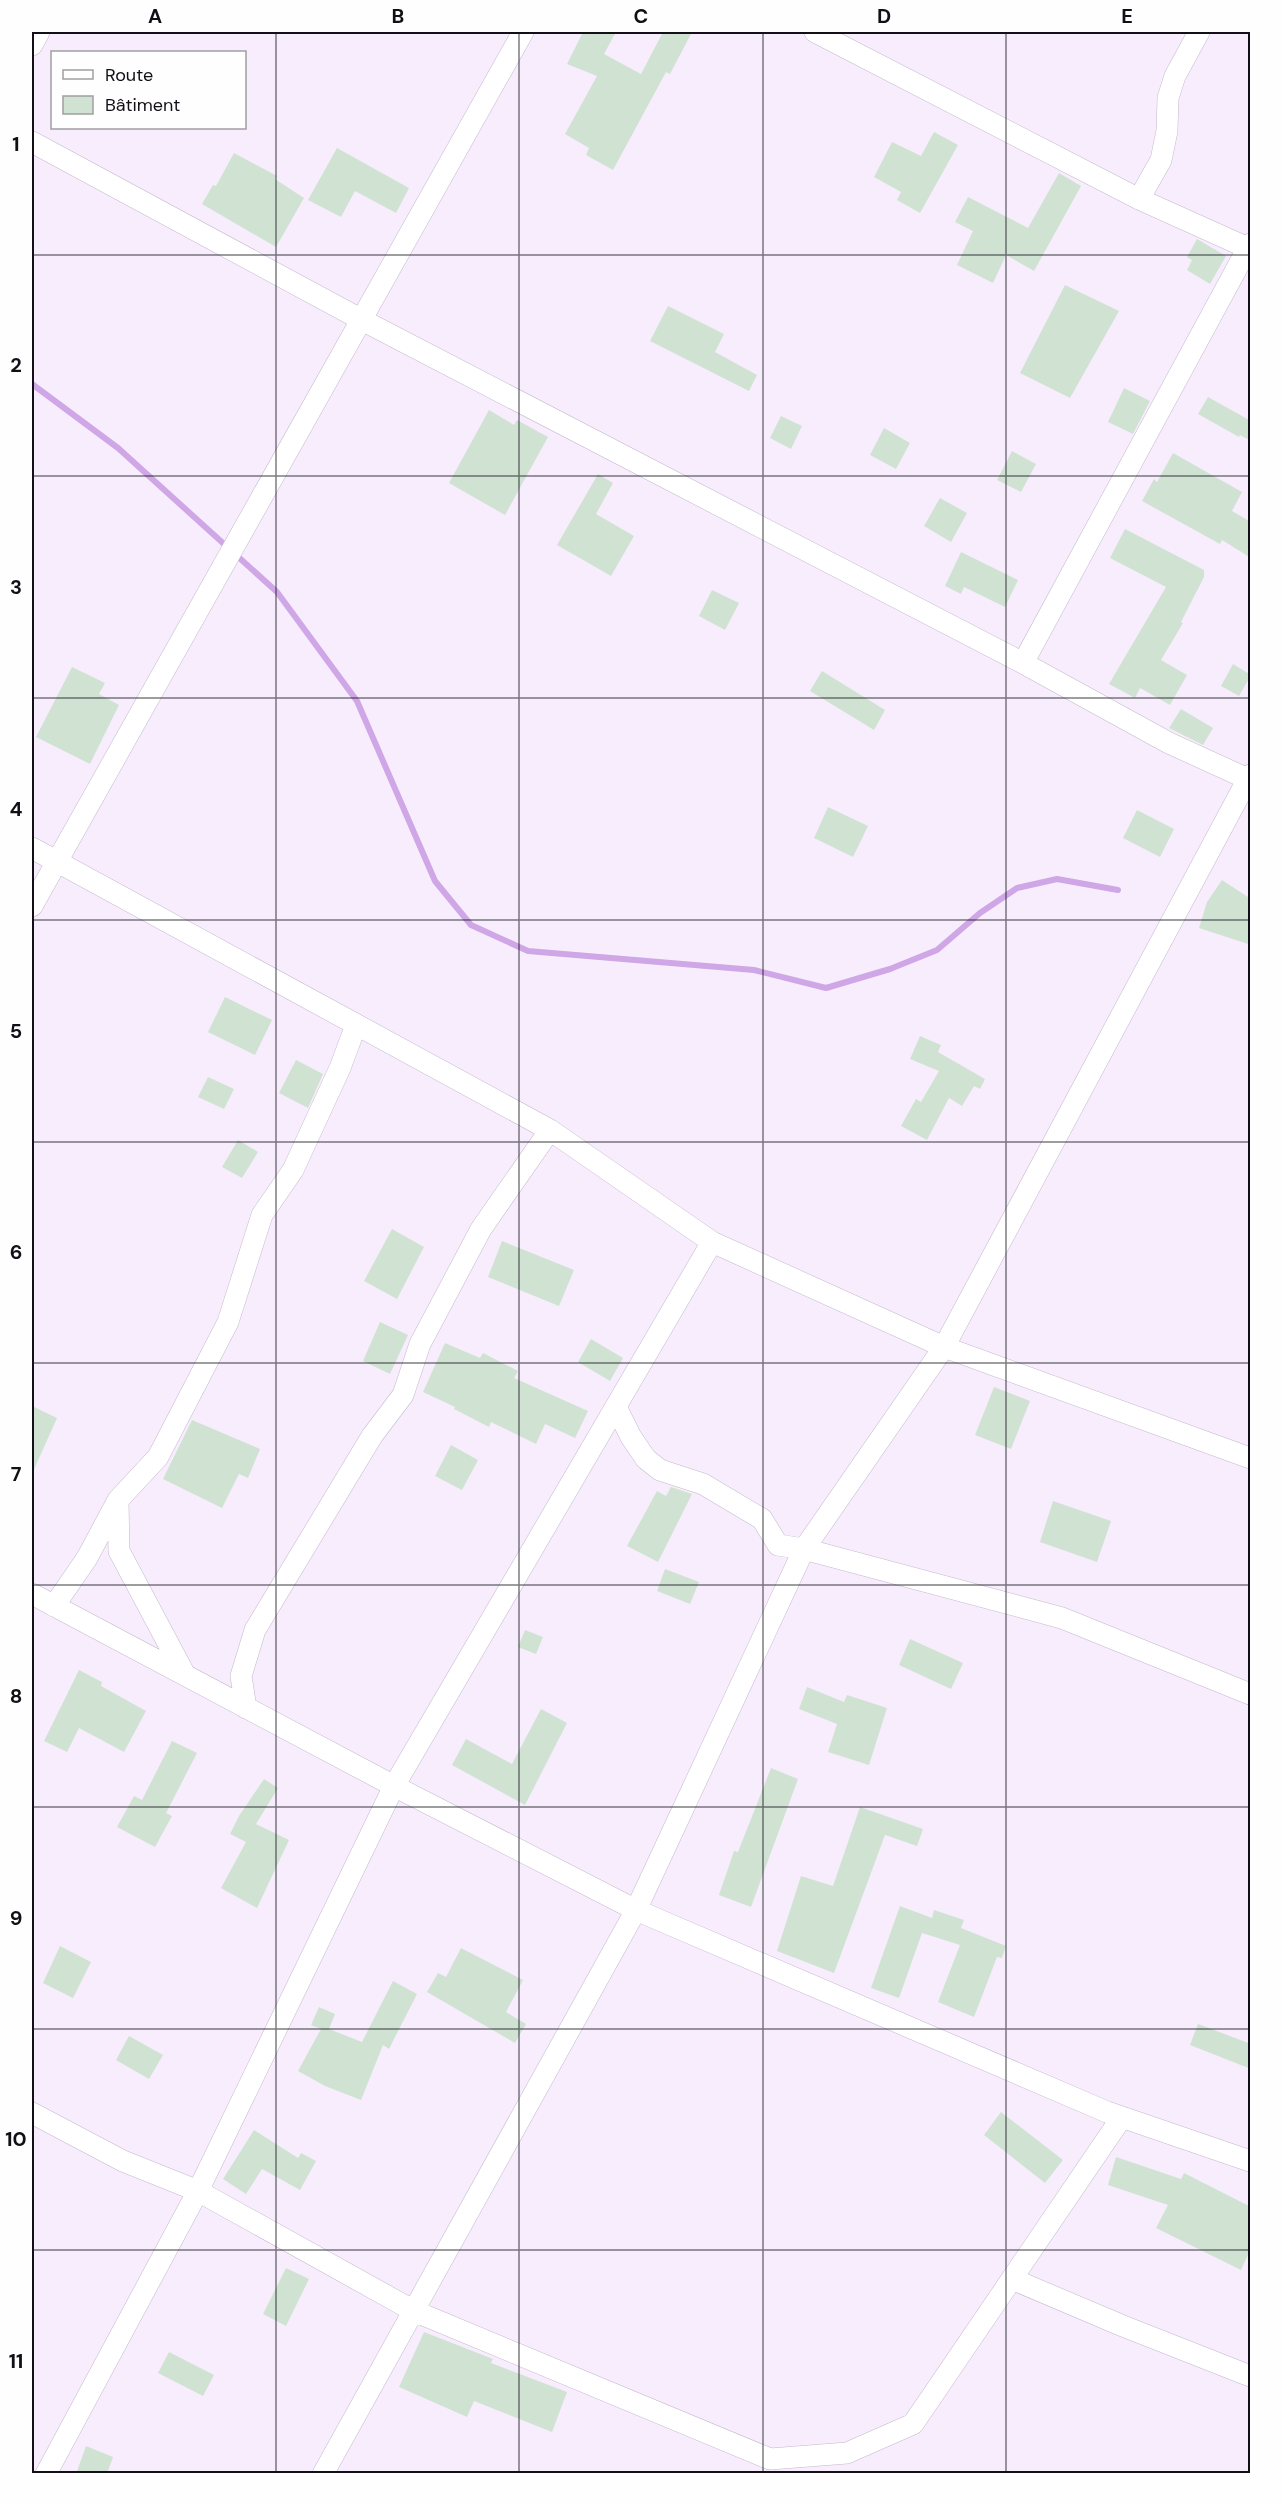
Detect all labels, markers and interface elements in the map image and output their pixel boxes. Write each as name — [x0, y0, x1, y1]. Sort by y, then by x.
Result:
text: A — [148, 3, 162, 29]
text: B — [392, 3, 404, 29]
text: C — [634, 3, 648, 29]
text: D — [877, 3, 891, 29]
text: E — [1121, 3, 1133, 29]
legend — [51, 51, 246, 129]
text: Route — [105, 63, 153, 87]
text: Bâtiment — [105, 93, 180, 117]
text: 1 — [12, 131, 20, 157]
text: 2 — [10, 352, 22, 378]
text: 3 — [10, 574, 22, 600]
text: 4 — [10, 796, 23, 822]
text: 5 — [10, 1018, 22, 1044]
text: 6 — [10, 1239, 22, 1265]
text: 7 — [11, 1461, 22, 1487]
text: 8 — [10, 1683, 22, 1709]
text: 9 — [10, 1905, 22, 1931]
text: 10 — [5, 2126, 27, 2152]
text: 11 — [9, 2348, 23, 2374]

